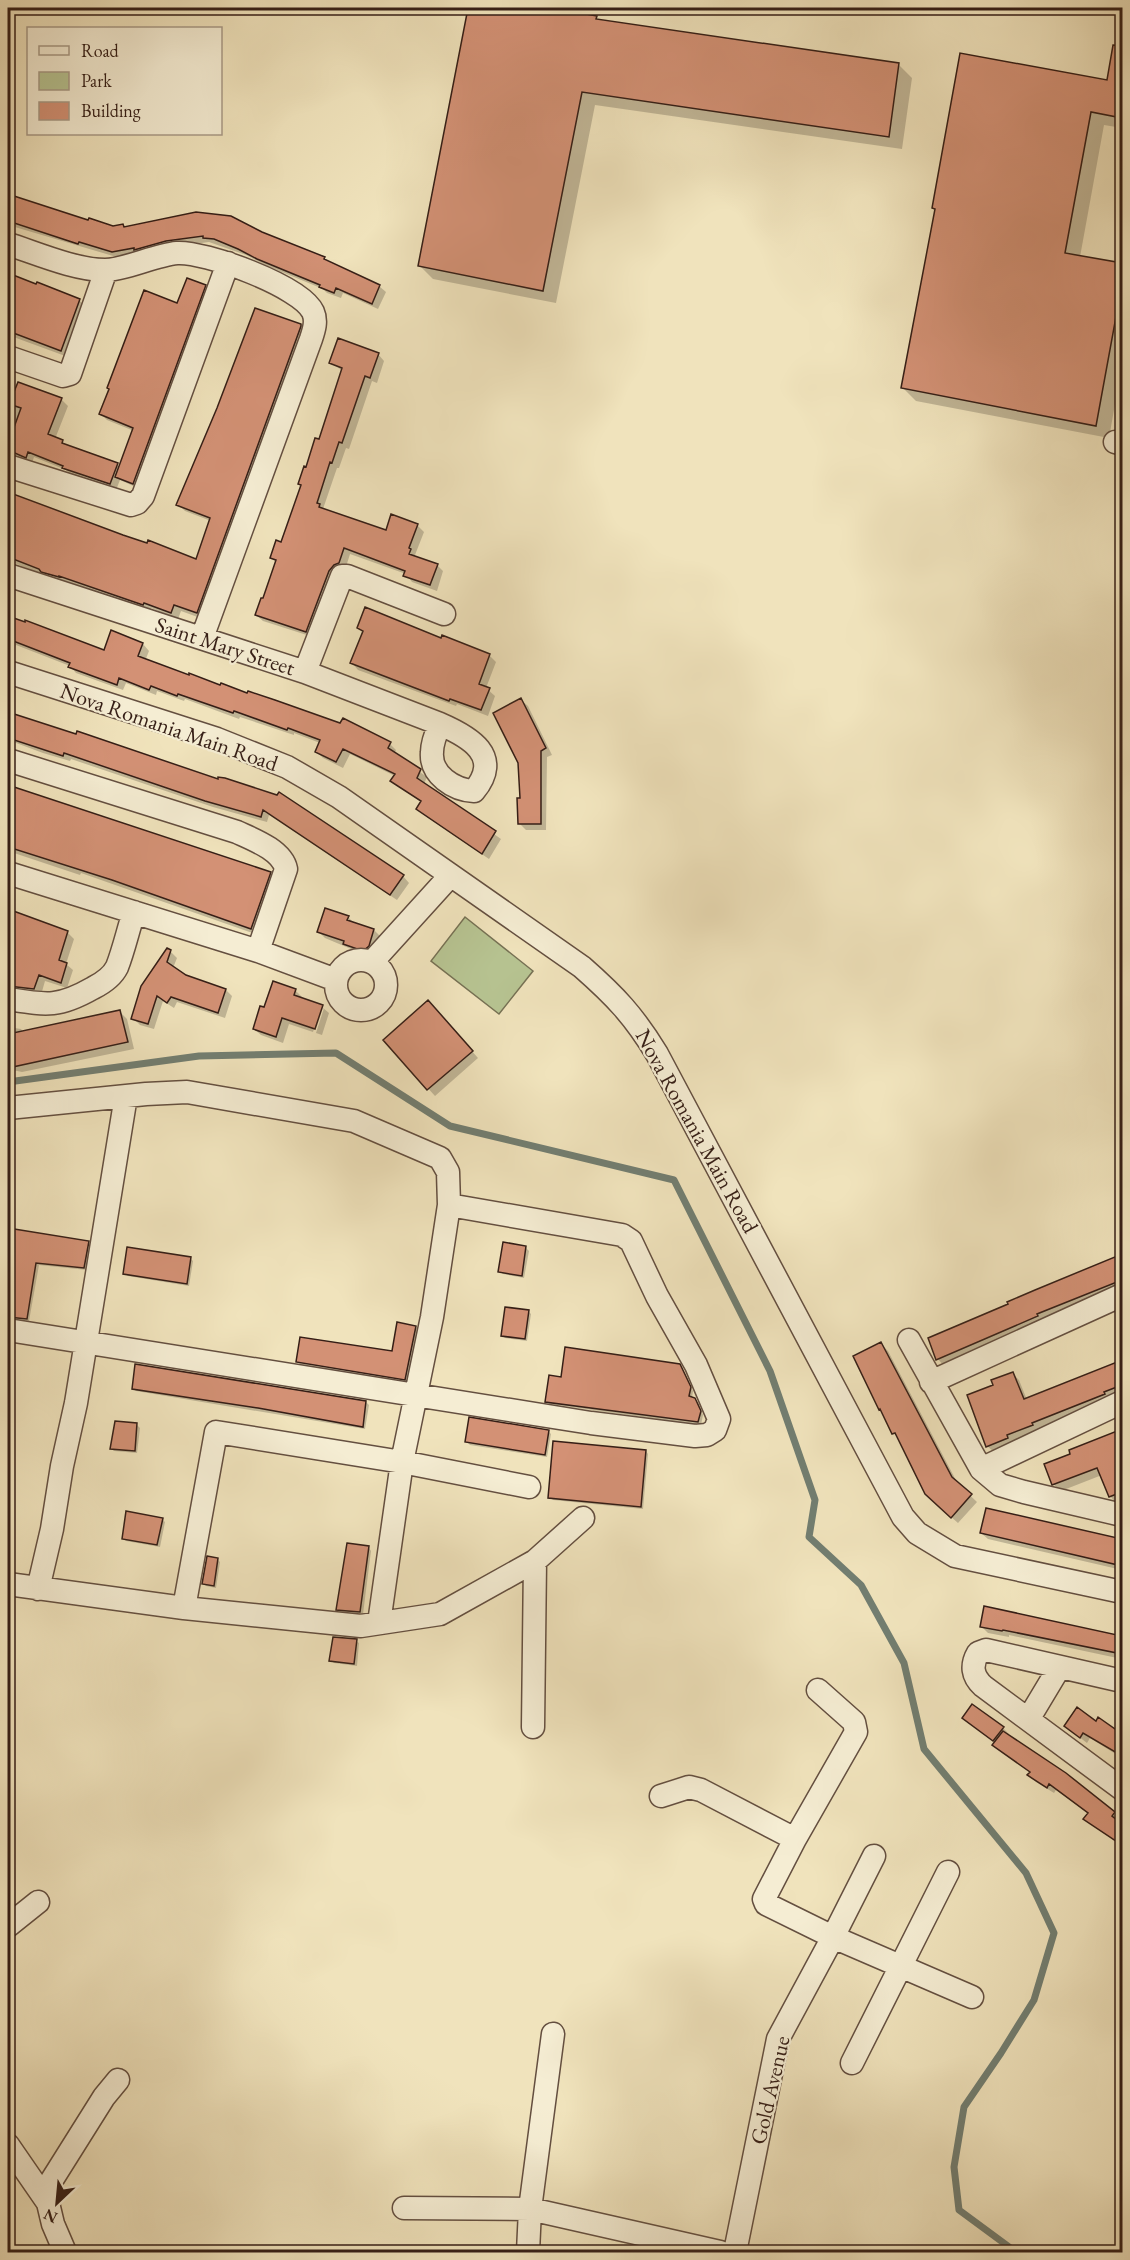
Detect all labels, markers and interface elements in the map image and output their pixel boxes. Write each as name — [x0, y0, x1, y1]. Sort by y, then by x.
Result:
legend — [27, 27, 222, 135]
text: Road — [81, 39, 120, 62]
text: Park — [81, 69, 112, 92]
text: Building — [81, 99, 141, 122]
street label: Saint Mary Street — [151, 610, 299, 682]
street label: Nova Romania Main Road — [56, 676, 283, 778]
street label: Nova Romania Main Road — [629, 1024, 766, 1239]
street label: Gold Avenue — [743, 2032, 797, 2147]
north arrow — [27, 2173, 87, 2233]
text: N — [40, 2204, 61, 2228]

